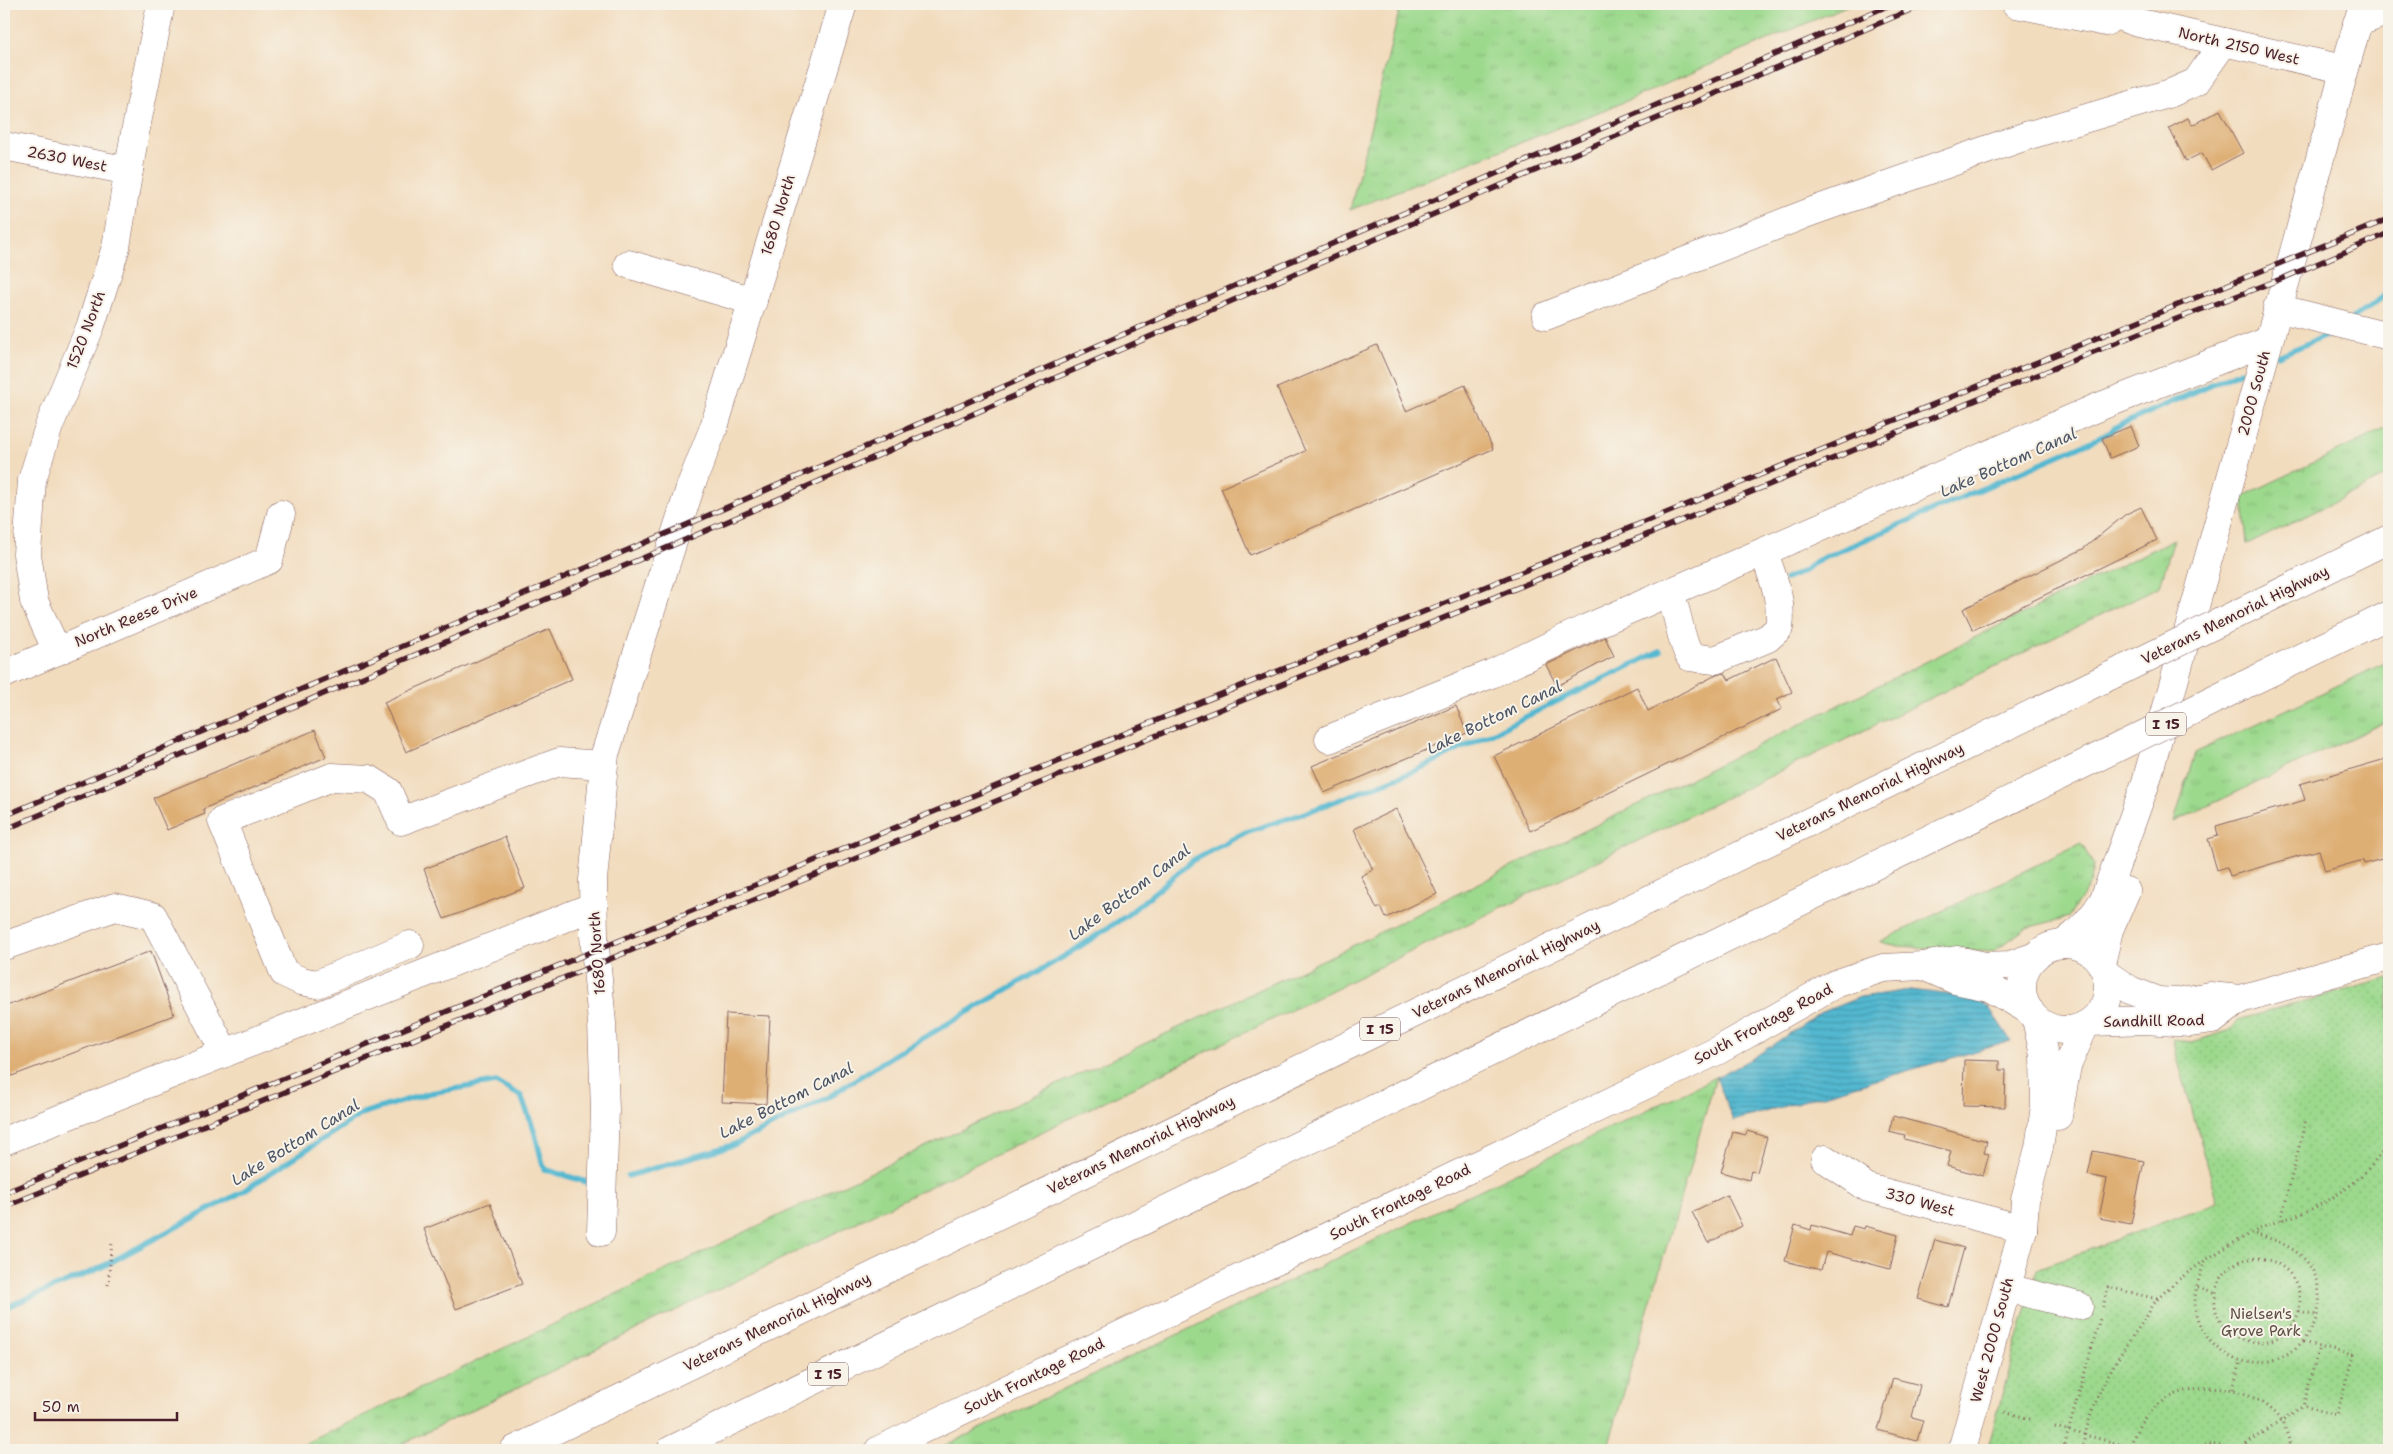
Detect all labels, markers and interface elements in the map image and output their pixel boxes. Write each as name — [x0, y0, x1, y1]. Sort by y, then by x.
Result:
street label: North 2150 West — [2176, 22, 2302, 70]
street label: 2630 West — [25, 141, 109, 177]
street label: 1680 North — [756, 172, 800, 258]
street label: 1520 North — [62, 288, 110, 372]
street label: 2000 South — [2233, 348, 2275, 438]
water label: Lake Bottom Canal — [1936, 423, 2080, 502]
street label: Veterans Memorial Highway — [2138, 561, 2332, 669]
street label: North Reese Drive — [71, 582, 201, 652]
water label: Lake Bottom Canal — [1423, 676, 1565, 759]
road number: I 15 — [2146, 712, 2186, 736]
street label: Veterans Memorial Highway — [1773, 738, 1967, 846]
water label: Lake Bottom Canal — [1064, 840, 1195, 945]
street label: 1680 North — [584, 910, 610, 996]
street label: Veterans Memorial Highway — [1409, 915, 1603, 1023]
street label: South Frontage Road — [1690, 979, 1836, 1069]
street label: Sandhill Road — [2103, 1010, 2205, 1032]
road number: I 15 — [1360, 1018, 1400, 1040]
water label: Lake Bottom Canal — [716, 1058, 857, 1143]
street label: Veterans Memorial Highway — [1044, 1091, 1238, 1199]
water label: Lake Bottom Canal — [227, 1094, 364, 1191]
street label: South Frontage Road — [1326, 1159, 1474, 1245]
street label: 330 West — [1883, 1183, 1957, 1221]
street label: Veterans Memorial Highway — [680, 1268, 874, 1376]
street label: West 2000 South — [1966, 1275, 2018, 1405]
park label: Nielsen's Grove Park — [2221, 1304, 2301, 1341]
street label: South Frontage Road — [960, 1333, 1108, 1419]
road number: I 15 — [808, 1362, 848, 1386]
scale bar — [35, 1389, 178, 1421]
text: 50 m — [42, 1397, 80, 1417]

